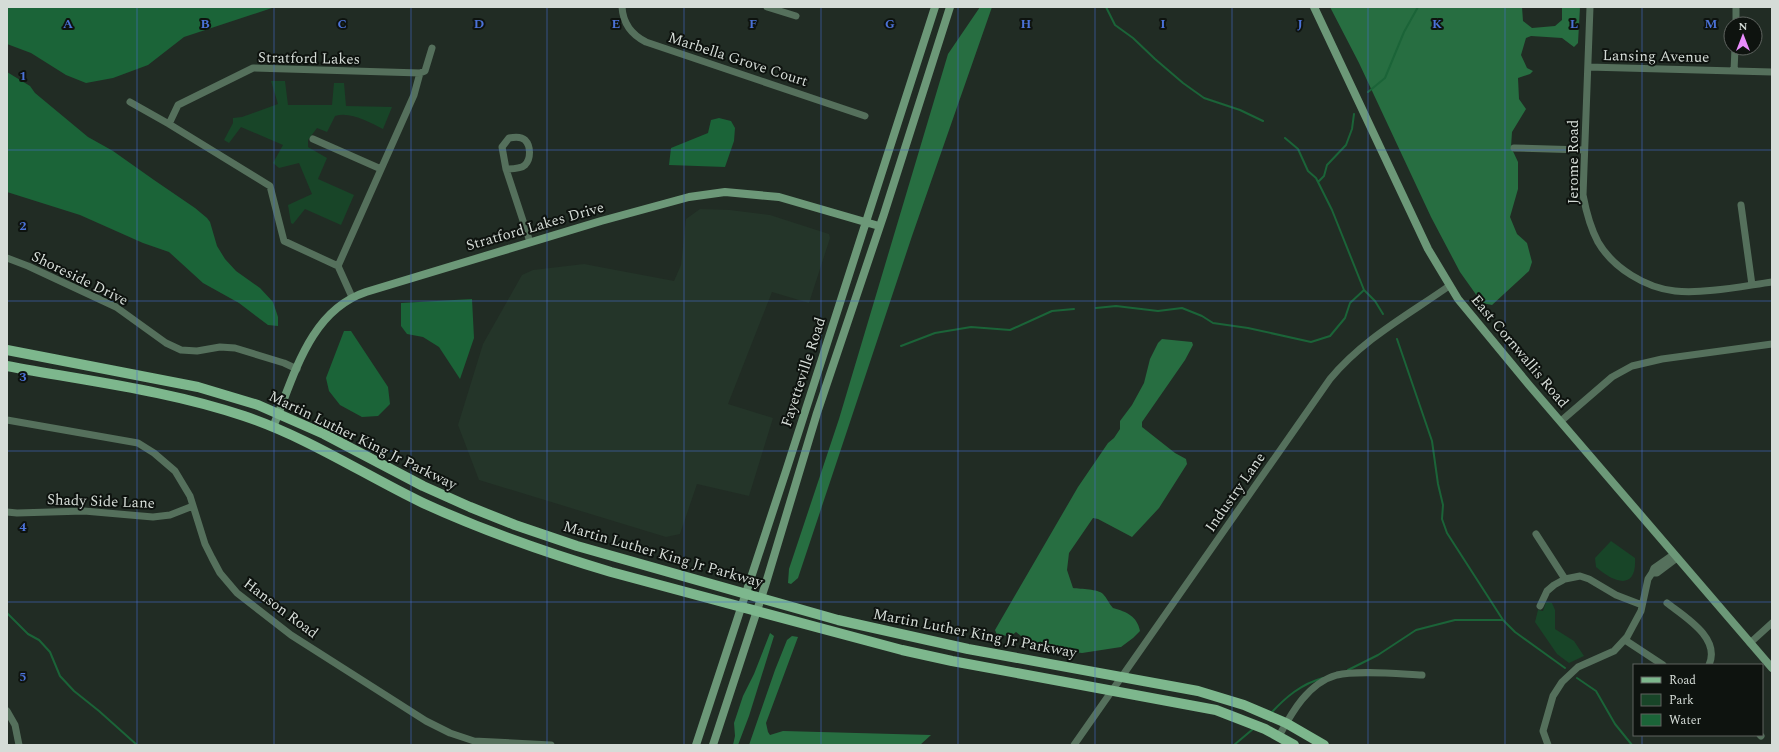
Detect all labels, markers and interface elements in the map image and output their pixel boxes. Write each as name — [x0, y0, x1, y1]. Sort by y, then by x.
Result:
text: A — [63, 14, 73, 34]
text: B — [200, 14, 210, 34]
text: C — [337, 14, 347, 34]
text: D — [474, 14, 484, 34]
text: E — [612, 14, 621, 34]
text: F — [749, 14, 757, 34]
text: G — [885, 14, 895, 34]
text: H — [1021, 14, 1032, 34]
text: I — [1160, 14, 1166, 34]
text: J — [1297, 14, 1303, 34]
text: K — [1432, 14, 1442, 34]
text: L — [1570, 14, 1578, 34]
text: M — [1705, 14, 1718, 34]
north arrow — [1723, 16, 1763, 56]
text: N — [1739, 18, 1748, 35]
street label: Marbella Grove Court — [665, 26, 811, 93]
street label: Lansing Avenue — [1602, 44, 1710, 69]
street label: Stratford Lakes — [258, 46, 360, 71]
text: 1 — [19, 66, 27, 86]
street label: Jerome Road — [1562, 120, 1585, 204]
street label: Stratford Lakes Drive — [463, 196, 607, 257]
text: 2 — [19, 216, 27, 236]
street label: Shoreside Drive — [27, 245, 132, 312]
street label: East Cornwallis Road — [1465, 289, 1574, 413]
street label: Fayetteville Road — [775, 314, 832, 430]
text: 3 — [19, 367, 27, 387]
street label: Martin Luther King Jr Parkway — [265, 385, 462, 496]
street label: Industry Lane — [1199, 448, 1271, 537]
street label: Shady Side Lane — [47, 488, 155, 515]
street label: Martin Luther King Jr Parkway — [560, 515, 766, 594]
text: 4 — [19, 517, 27, 537]
street label: Hanson Road — [238, 572, 323, 644]
street label: Martin Luther King Jr Parkway — [871, 602, 1079, 665]
legend — [1633, 664, 1763, 736]
text: 5 — [19, 667, 27, 687]
text: Road — [1669, 671, 1696, 690]
text: Park — [1669, 691, 1694, 710]
text: Water — [1669, 711, 1701, 730]

